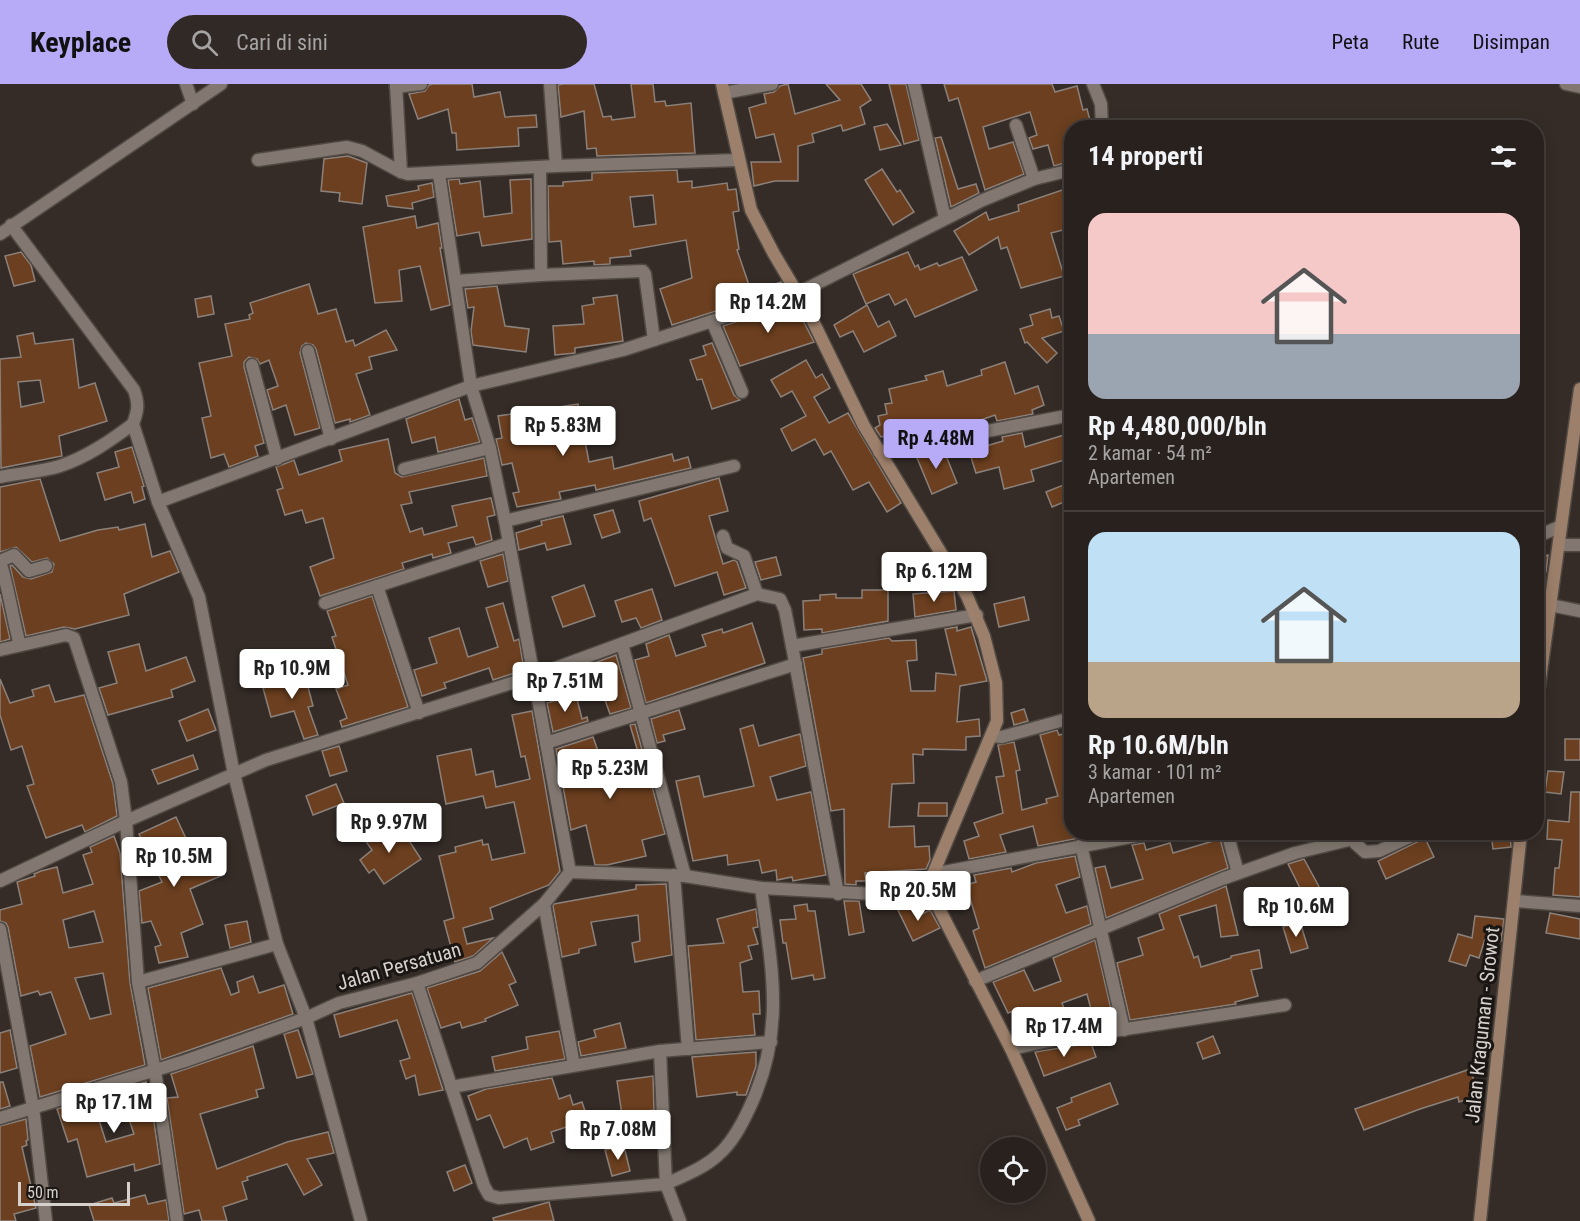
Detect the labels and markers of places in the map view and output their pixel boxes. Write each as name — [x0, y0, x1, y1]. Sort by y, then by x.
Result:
pin: Rp 14.2M — [706, 283, 830, 334]
pin: Rp 5.83M — [501, 406, 625, 457]
pin: Rp 4.48M — [874, 419, 998, 470]
pin: Rp 6.12M — [872, 552, 996, 603]
pin: Rp 10.9M — [230, 649, 354, 700]
pin: Rp 7.51M — [503, 662, 627, 713]
pin: Rp 5.23M — [548, 749, 672, 800]
pin: Rp 9.97M — [327, 803, 451, 854]
pin: Rp 10.5M — [112, 837, 236, 888]
pin: Rp 20.5M — [856, 871, 980, 922]
pin: Rp 10.6M — [1234, 887, 1358, 938]
pin: Rp 17.4M — [1002, 1007, 1126, 1058]
pin: Rp 17.1M — [52, 1083, 176, 1134]
pin: Rp 7.08M — [556, 1110, 680, 1161]

